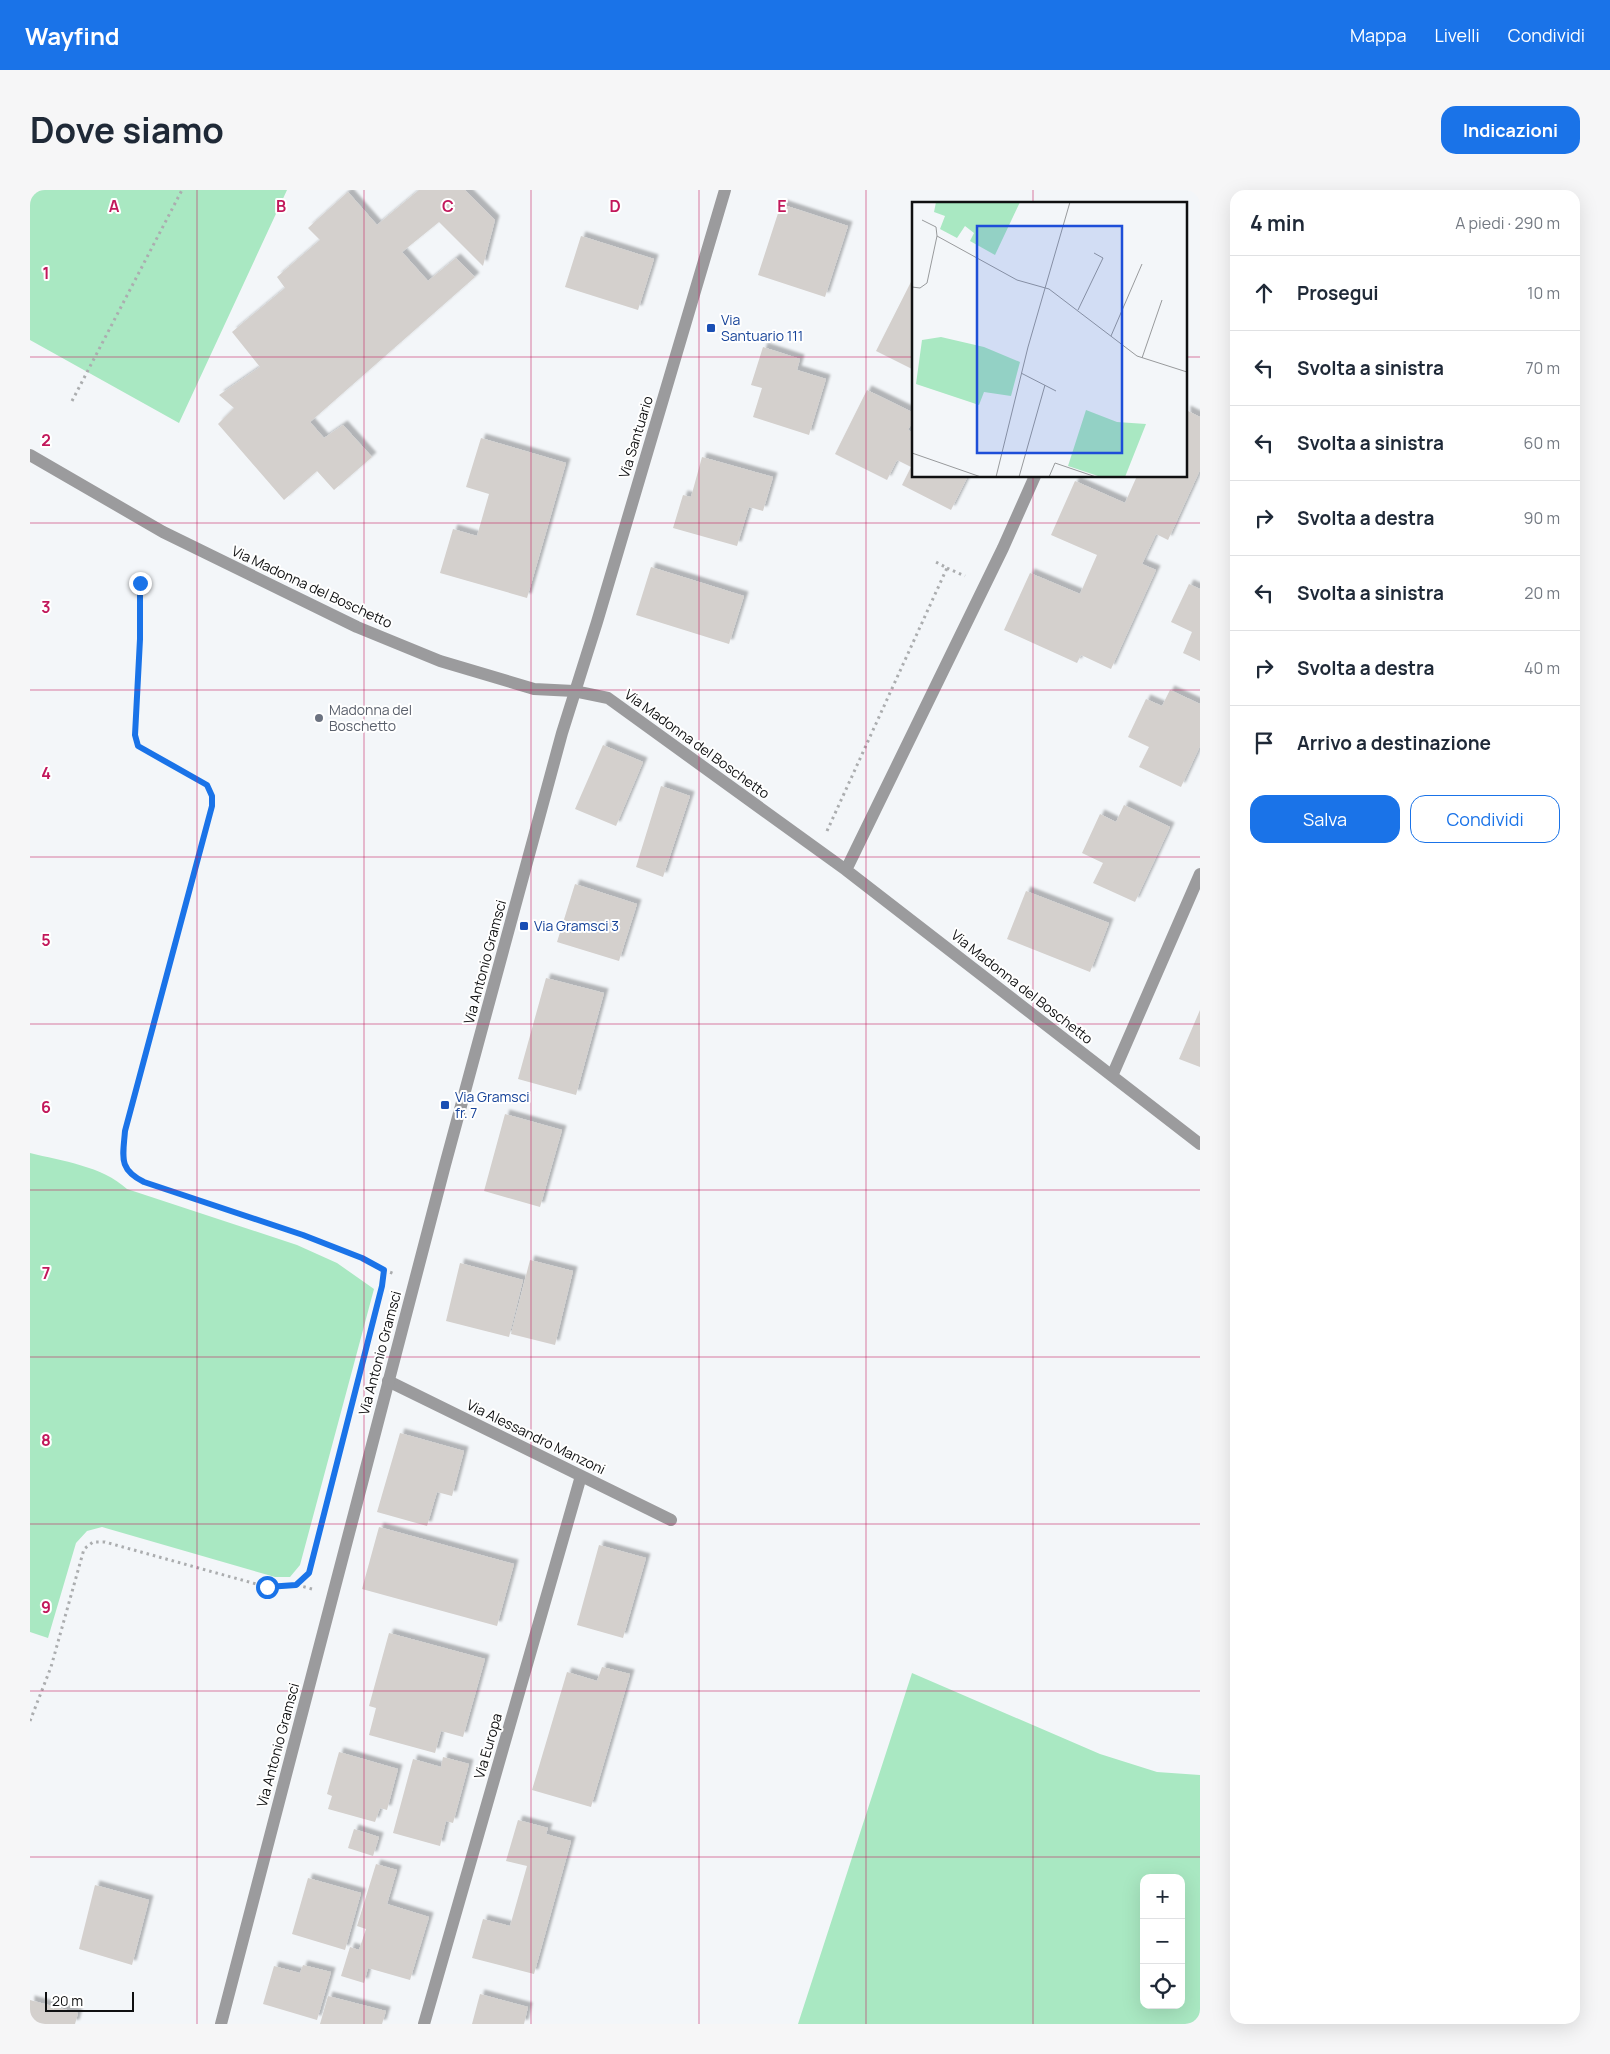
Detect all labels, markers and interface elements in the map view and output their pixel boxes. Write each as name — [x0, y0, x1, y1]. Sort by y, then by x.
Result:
text: Wayfind — [25, 19, 120, 52]
text: Mappa — [1350, 23, 1406, 47]
text: Livelli — [1434, 23, 1480, 47]
text: Condividi — [1508, 23, 1585, 47]
text: Dove siamo — [30, 106, 224, 154]
button: Indicazioni — [1441, 106, 1580, 154]
text: A — [109, 195, 120, 217]
text: B — [276, 195, 286, 217]
text: C — [442, 195, 454, 217]
text: D — [609, 195, 621, 217]
text: E — [777, 195, 787, 217]
inset map — [912, 202, 1188, 478]
text: 4 min — [1250, 209, 1305, 237]
text: A piedi · 290 m — [1455, 212, 1560, 234]
text: 1 — [42, 262, 50, 284]
icon: ahead — [1250, 279, 1278, 307]
text: Prosegui — [1297, 280, 1379, 306]
text: 10 m — [1527, 282, 1560, 304]
place label: Via Santuario 111 — [721, 310, 803, 345]
marker: Via Santuario 111 — [705, 322, 717, 334]
icon: left — [1250, 354, 1278, 382]
text: Svolta a sinistra — [1297, 355, 1444, 381]
text: 70 m — [1525, 357, 1560, 379]
street label: Via Santuario — [614, 393, 657, 480]
text: 2 — [41, 429, 51, 451]
icon: left — [1250, 429, 1278, 457]
text: Svolta a sinistra — [1297, 430, 1444, 456]
text: 60 m — [1524, 432, 1560, 454]
icon: right — [1250, 504, 1278, 532]
text: Svolta a destra — [1297, 505, 1434, 531]
text: 90 m — [1524, 507, 1560, 529]
street label: Via Madonna del Boschetto — [229, 541, 396, 632]
route end — [129, 572, 152, 595]
icon: left — [1250, 579, 1278, 607]
text: Svolta a sinistra — [1297, 580, 1444, 606]
text: 20 m — [1524, 582, 1560, 604]
text: 3 — [41, 596, 51, 618]
icon: right — [1250, 654, 1278, 682]
text: Svolta a destra — [1297, 655, 1434, 681]
text: 40 m — [1524, 657, 1560, 679]
street label: Via Madonna del Boschetto — [621, 684, 774, 803]
place label: Madonna del Boschetto — [329, 700, 412, 735]
marker: Madonna del Boschetto — [313, 712, 325, 724]
icon: arrive — [1250, 729, 1278, 757]
text: Arrivo a destinazione — [1297, 730, 1491, 756]
text: 4 — [41, 762, 51, 784]
button: Salva — [1250, 795, 1400, 843]
button: Condividi — [1410, 795, 1560, 843]
street label: Via Antonio Gramsci — [459, 898, 510, 1026]
place label: Via Gramsci 3 — [534, 916, 619, 935]
marker: Via Gramsci 3 — [518, 920, 530, 932]
street label: Via Madonna del Boschetto — [948, 925, 1097, 1048]
text: 5 — [41, 929, 51, 951]
place label: Via Gramsci fr. 7 — [455, 1087, 529, 1122]
text: 6 — [41, 1096, 51, 1118]
marker: Via Gramsci fr. 7 — [439, 1099, 451, 1111]
text: 7 — [42, 1262, 50, 1284]
street label: Via Antonio Gramsci — [354, 1289, 405, 1417]
street label: Via Alessandro Manzoni — [464, 1395, 609, 1478]
text: 8 — [41, 1429, 51, 1451]
route start — [256, 1576, 279, 1599]
text: 9 — [41, 1596, 51, 1618]
street label: Via Antonio Gramsci — [252, 1681, 303, 1809]
street label: Via Europa — [469, 1711, 506, 1781]
map controls — [1140, 1874, 1185, 2009]
button: + — [1140, 1874, 1185, 1919]
button: − — [1140, 1919, 1185, 1964]
button: locate — [1140, 1964, 1185, 2009]
scale bar — [45, 1989, 134, 2012]
text: 20 m — [52, 1991, 83, 2010]

